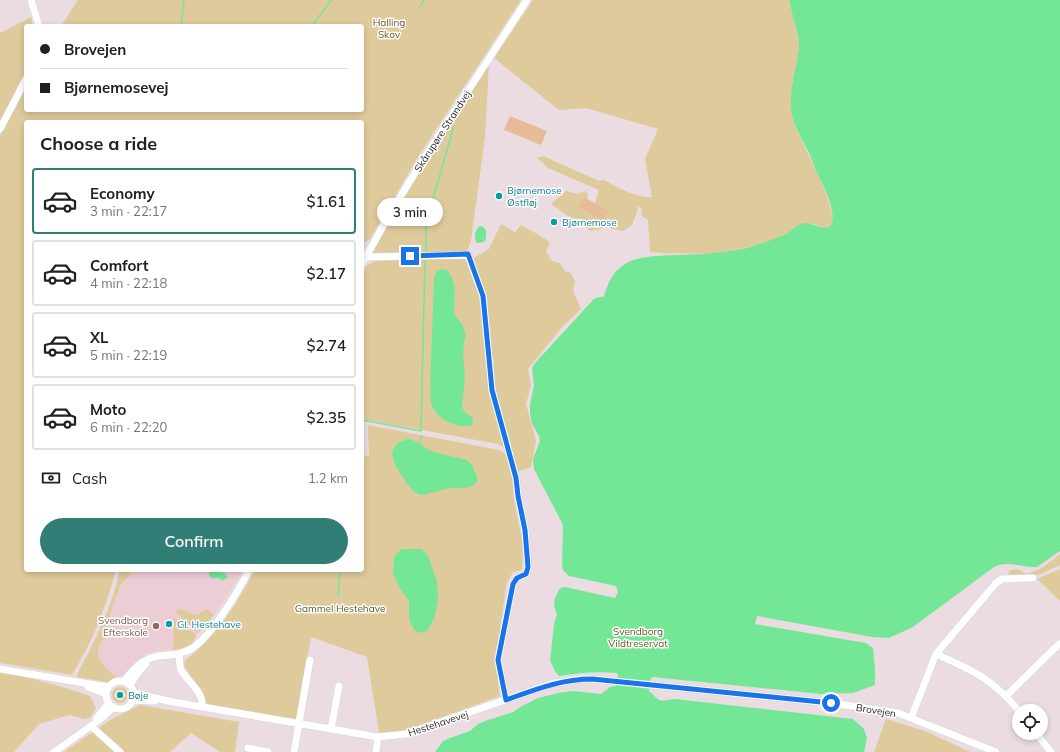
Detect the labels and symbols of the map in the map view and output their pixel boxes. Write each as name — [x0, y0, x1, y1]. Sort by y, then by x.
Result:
park label: Halling Skov — [373, 16, 405, 41]
street label: Skårupøre Strandvej — [411, 88, 474, 174]
place label: Bjørnemose Østfløj — [507, 184, 562, 209]
marker: Bjørnemose Østfløj — [494, 191, 504, 201]
callout: 3 min — [377, 198, 443, 226]
place label: Bjørnemose — [562, 216, 617, 229]
marker: Bjørnemose — [549, 217, 559, 227]
route end — [401, 247, 419, 265]
park label: Gammel Hestehave — [295, 602, 385, 615]
place label: Svendborg Efterskole — [98, 614, 148, 639]
place label: Gl. Hestehave — [177, 618, 241, 631]
marker: Gl. Hestehave — [164, 619, 174, 629]
marker: Svendborg Efterskole — [151, 621, 161, 631]
park label: Svendborg Vildtreservat — [608, 625, 668, 650]
place label: Bøje — [128, 689, 148, 702]
marker: Bøje — [115, 690, 125, 700]
route start — [822, 694, 840, 712]
street label: Brovejen — [855, 701, 897, 720]
street label: Hestehavevej — [406, 708, 470, 739]

